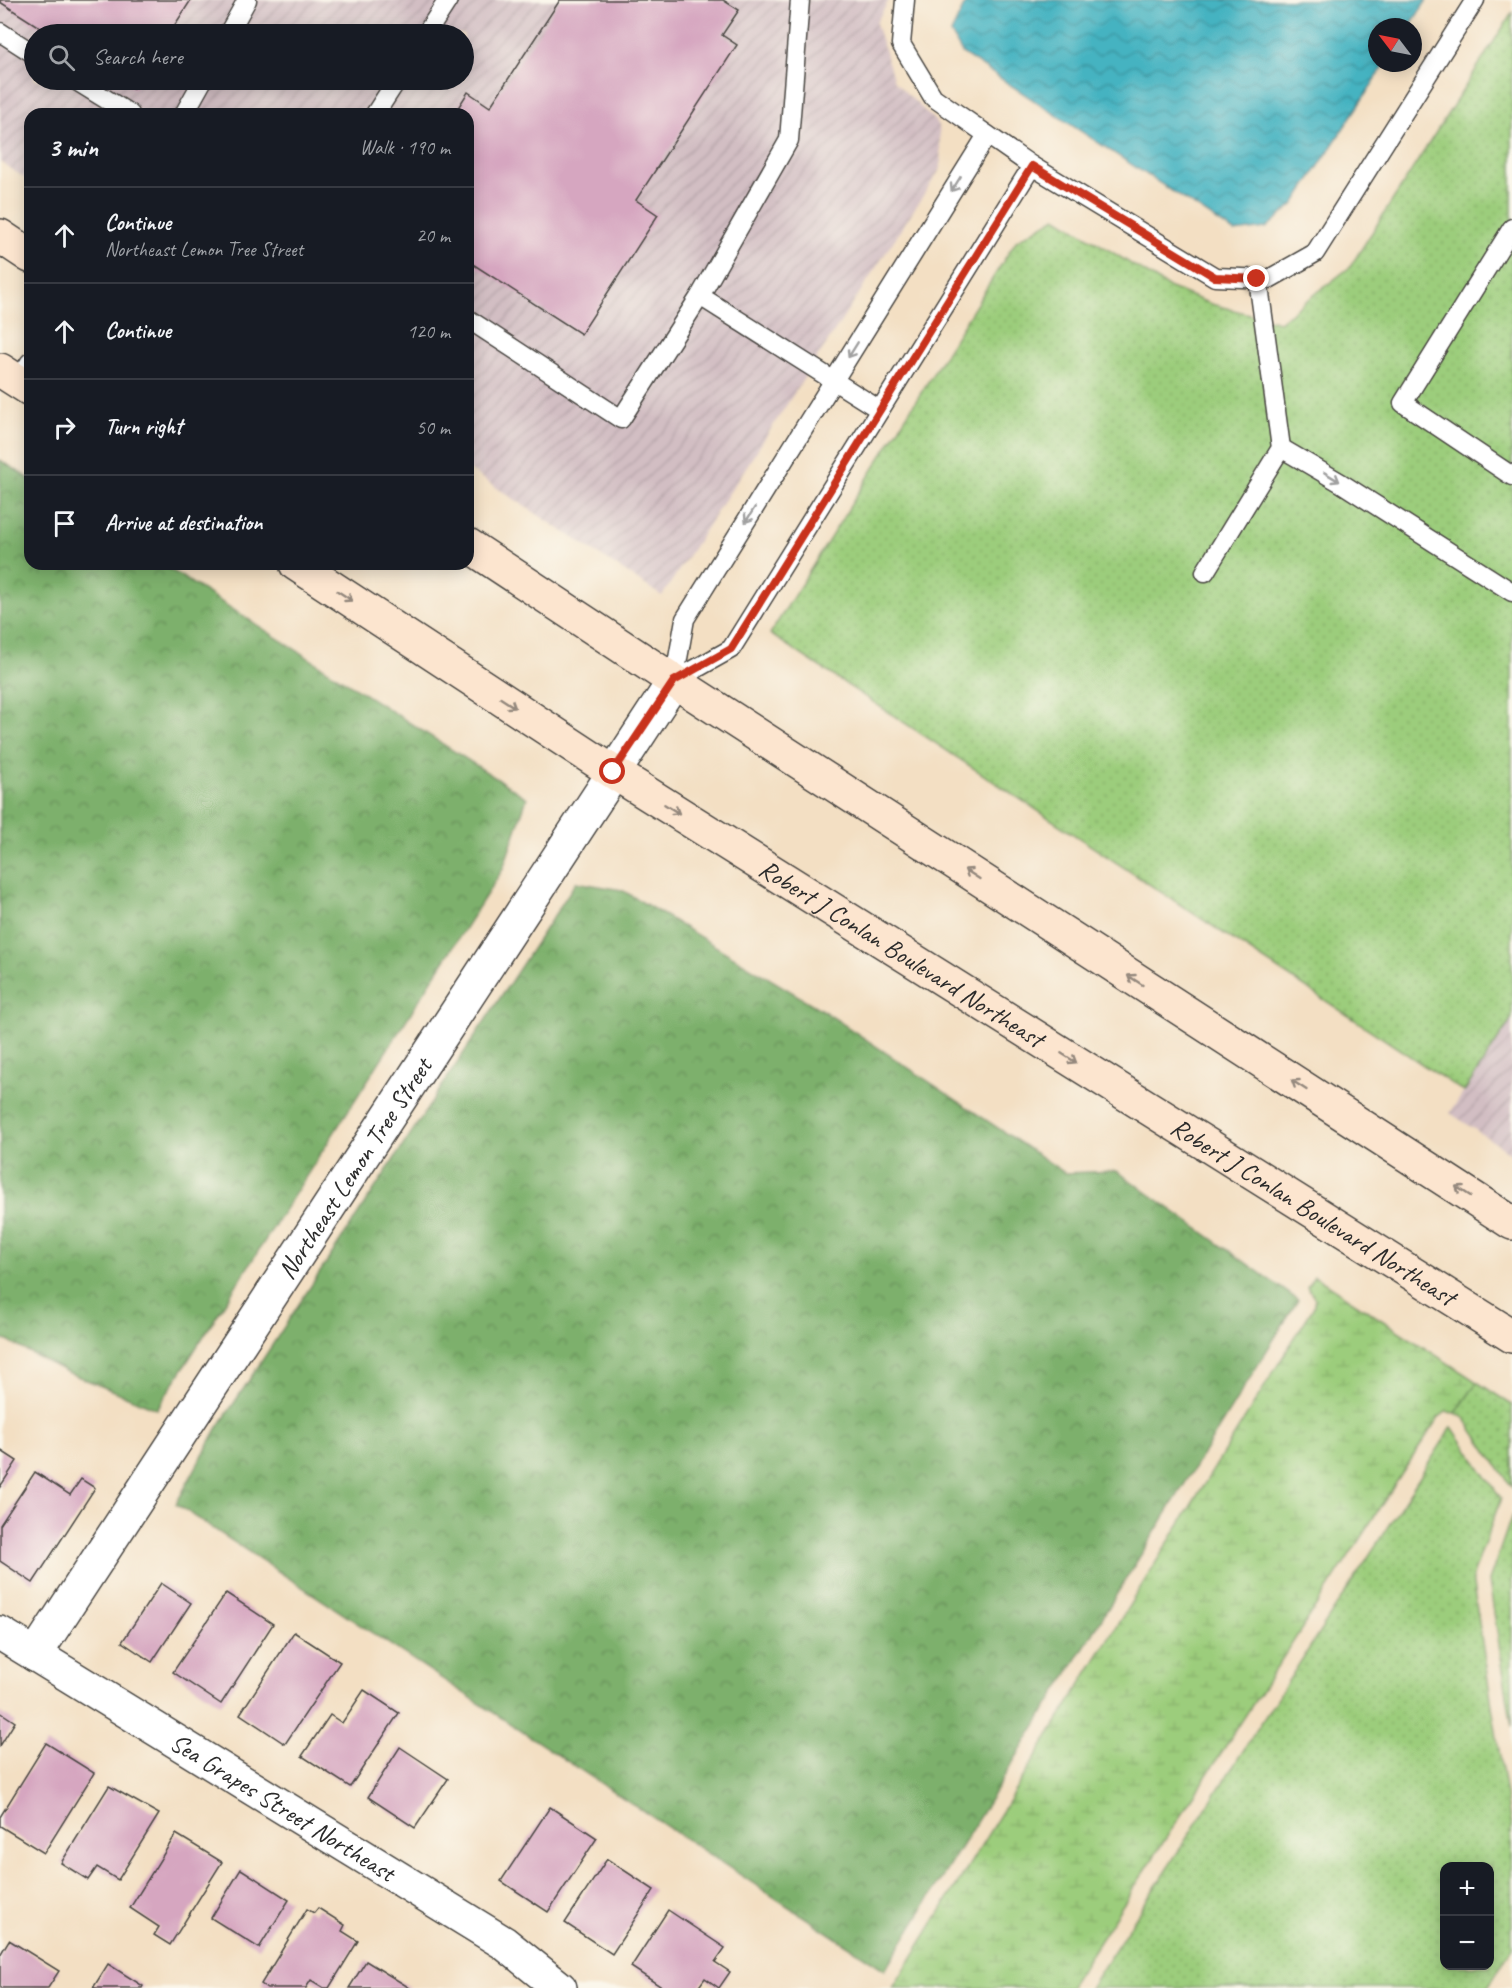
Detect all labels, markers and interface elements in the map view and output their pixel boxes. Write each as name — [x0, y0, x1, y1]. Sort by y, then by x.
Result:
north arrow — [1368, 18, 1422, 72]
search box — [24, 24, 474, 90]
icon: search — [45, 41, 78, 74]
text: Search here — [93, 43, 183, 71]
text: 3 min — [48, 131, 98, 164]
text: Walk · 190 m — [360, 135, 450, 160]
one-way arrow — [950, 176, 963, 193]
text: Continue — [105, 209, 171, 237]
icon: ahead — [48, 219, 81, 252]
text: 20 m — [416, 223, 450, 248]
text: Northeast Lemon Tree Street — [105, 237, 303, 262]
route end — [1243, 265, 1269, 291]
icon: ahead — [48, 315, 81, 348]
text: Continue — [105, 317, 171, 345]
text: 120 m — [407, 319, 450, 344]
one-way arrow — [846, 341, 858, 358]
icon: right — [48, 411, 81, 444]
text: Turn right — [105, 413, 182, 441]
text: 50 m — [416, 415, 450, 440]
one-way arrow — [1323, 472, 1340, 484]
one-way arrow — [743, 506, 755, 523]
icon: arrive — [48, 507, 81, 540]
text: Arrive at destination — [105, 509, 262, 537]
one-way arrow — [337, 590, 353, 602]
one-way arrow — [500, 697, 516, 709]
route start — [599, 758, 625, 784]
one-way arrow — [663, 803, 680, 815]
street label: Robert J Conlan Boulevard Northeast — [753, 852, 1053, 1057]
one-way arrow — [963, 867, 980, 880]
one-way arrow — [1127, 973, 1144, 986]
street label: Northeast Lemon Tree Street — [270, 1050, 440, 1285]
one-way arrow — [1060, 1051, 1077, 1064]
one-way arrow — [1291, 1079, 1308, 1091]
street label: Robert J Conlan Boulevard Northeast — [1165, 1110, 1464, 1315]
one-way arrow — [1455, 1185, 1472, 1197]
street label: Sea Grapes Street Northeast — [164, 1726, 403, 1890]
map controls — [1440, 1862, 1494, 1970]
button: + — [1440, 1862, 1494, 1916]
button: − — [1440, 1916, 1494, 1970]

